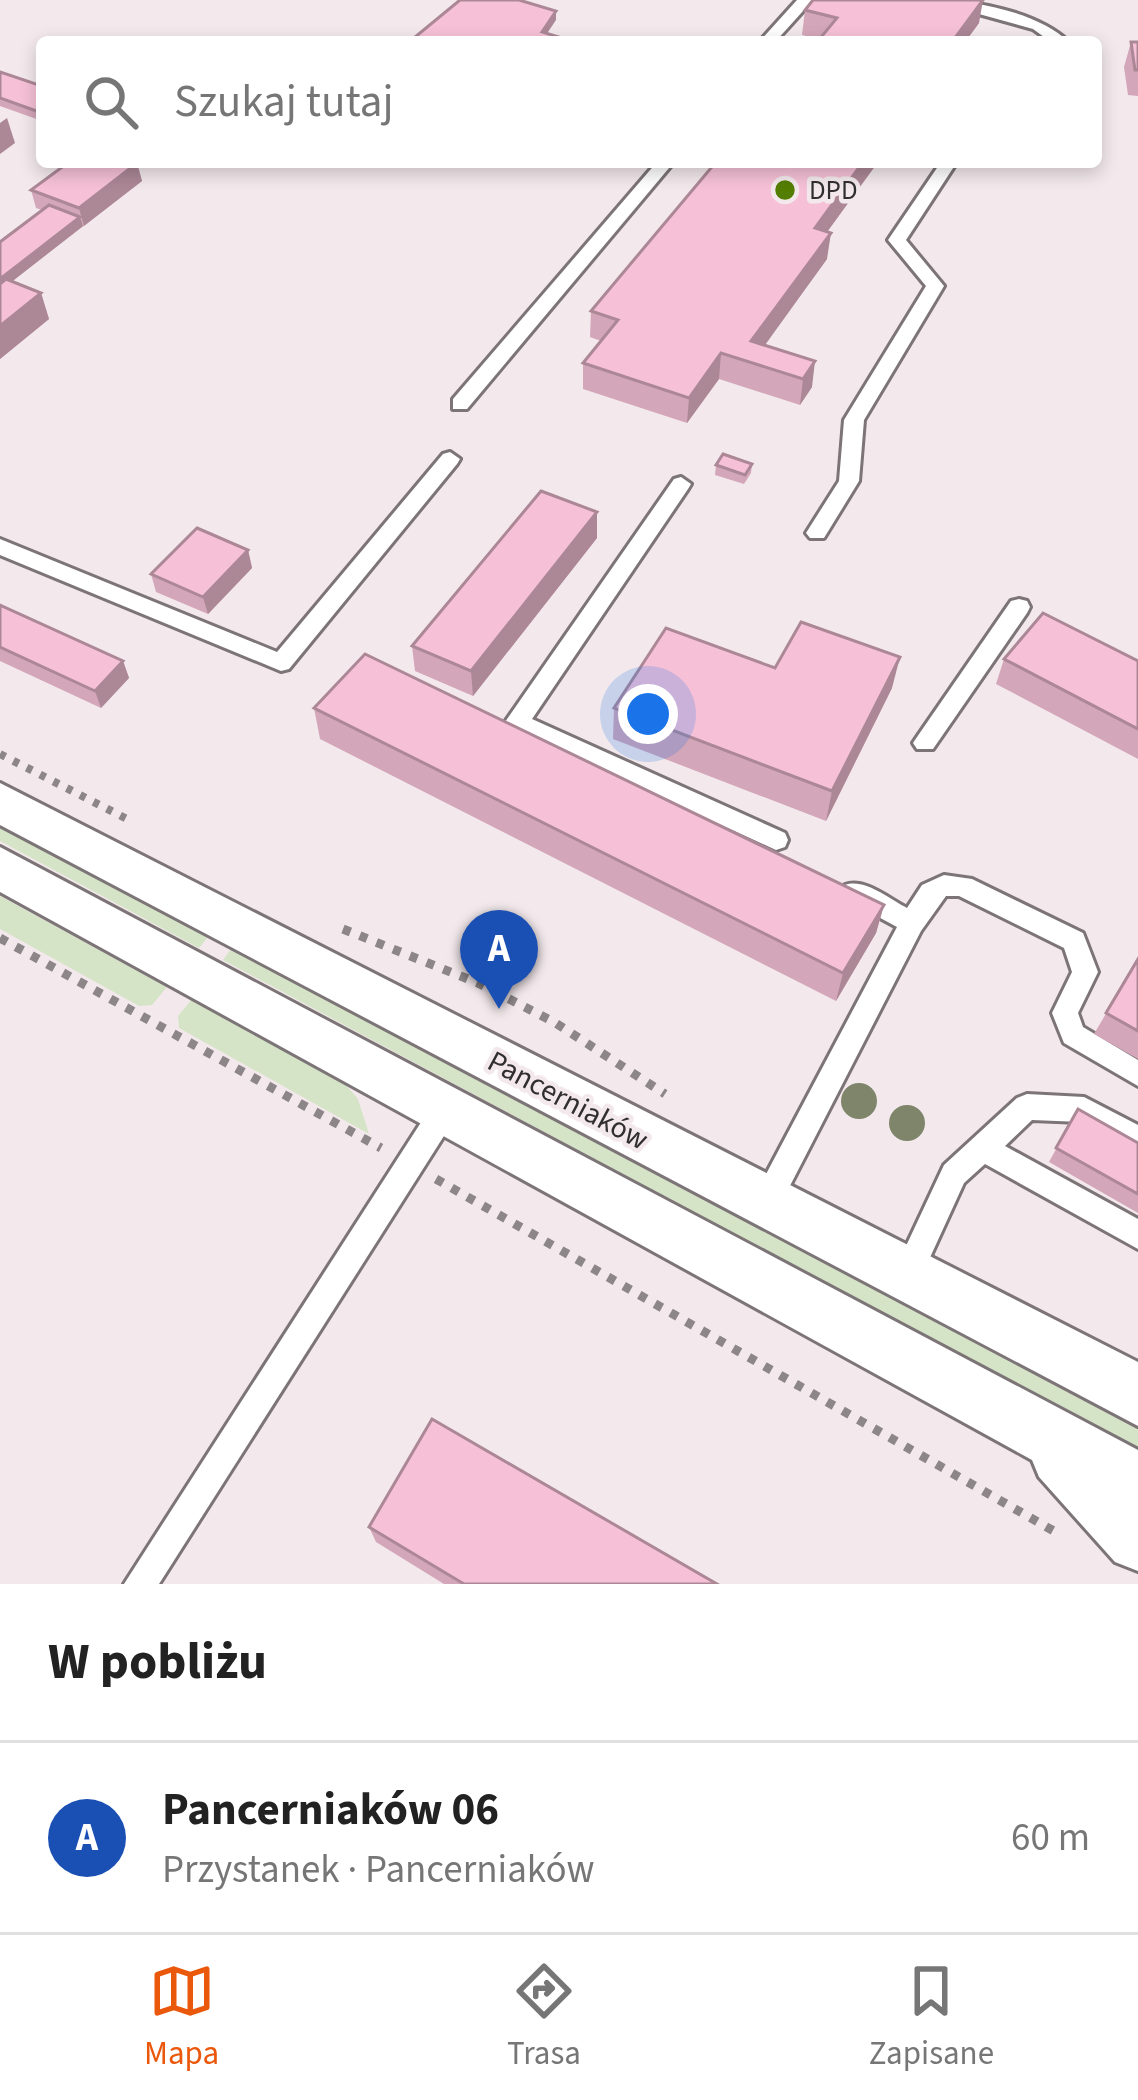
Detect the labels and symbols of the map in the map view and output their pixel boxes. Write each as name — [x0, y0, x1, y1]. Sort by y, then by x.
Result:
place label: DPD — [809, 171, 858, 210]
marker: DPD — [772, 177, 798, 203]
your location — [618, 684, 678, 744]
pin: A — [460, 910, 538, 1009]
street label: Pancerniaków — [480, 1040, 656, 1161]

